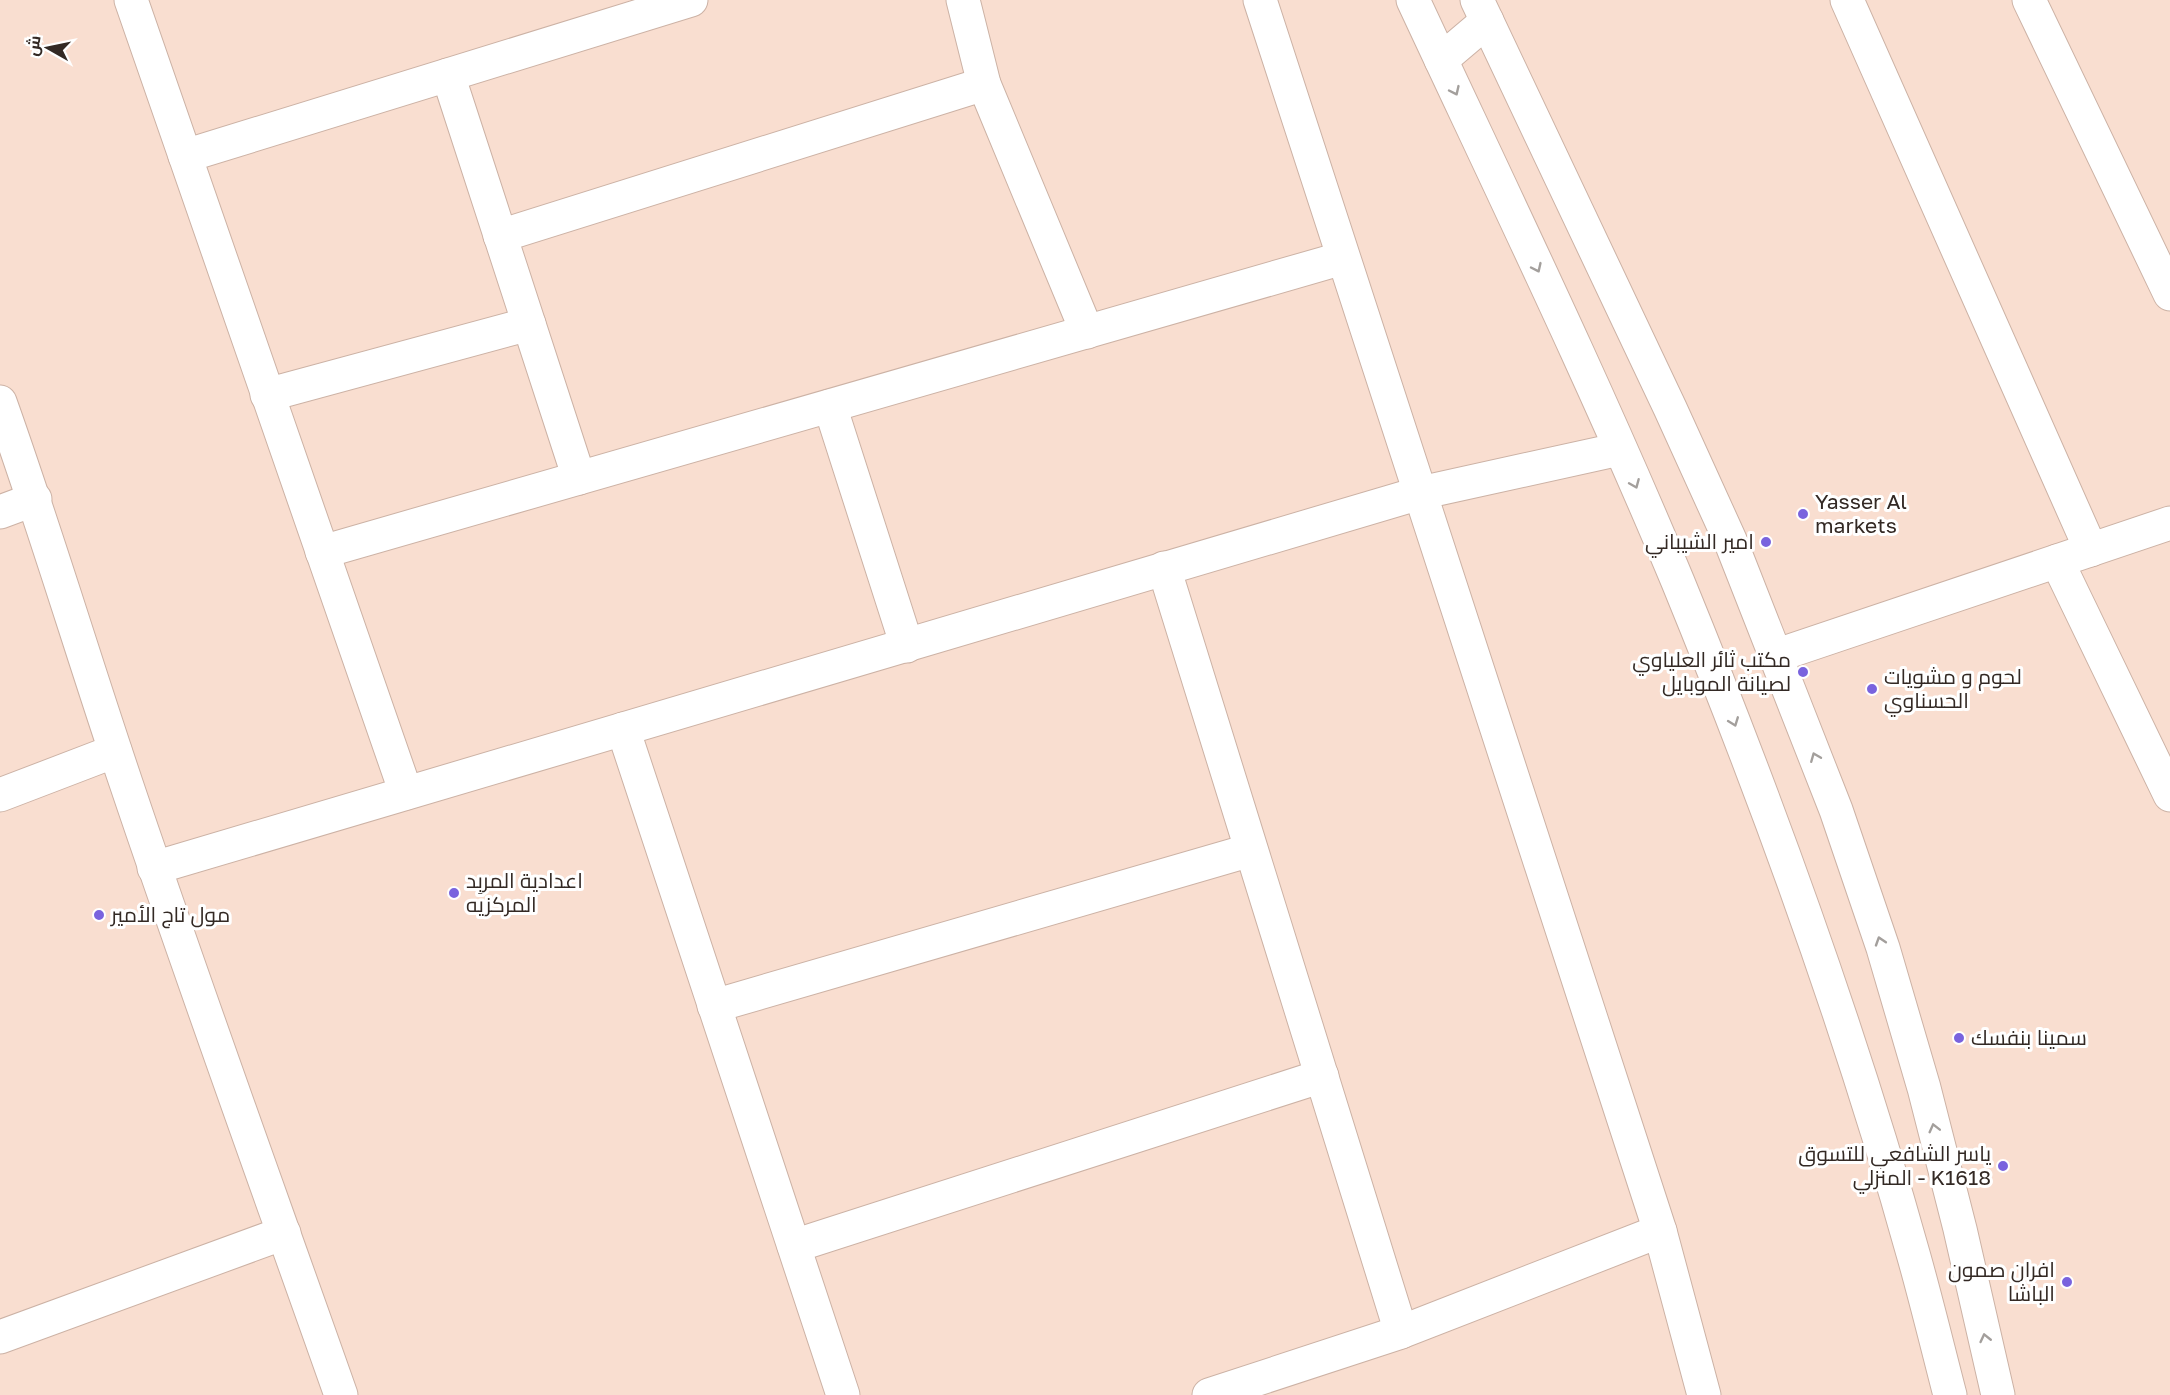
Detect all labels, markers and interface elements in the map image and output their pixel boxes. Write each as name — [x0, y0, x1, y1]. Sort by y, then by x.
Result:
north arrow — [18, 18, 78, 78]
text: ش — [22, 34, 45, 57]
one-way arrow — [1448, 85, 1460, 96]
one-way arrow — [1530, 262, 1542, 273]
one-way arrow — [1628, 478, 1640, 489]
place label: Yasser Al markets — [1815, 488, 1907, 538]
marker: Yasser Al markets — [1796, 507, 1810, 521]
place label: امير الشيباني — [1645, 528, 1754, 558]
marker: امير الشيباني — [1759, 535, 1773, 549]
place label: مكتب ثائر العلياوي لصيانة الموبايل — [1632, 646, 1791, 697]
place label: لحوم و مشويات الحسناوي — [1884, 663, 2022, 717]
marker: مكتب ثائر العلياوي لصيانة الموبايل — [1796, 665, 1810, 679]
marker: لحوم و مشويات الحسناوي — [1865, 682, 1879, 696]
one-way arrow — [1726, 717, 1739, 727]
one-way arrow — [1810, 752, 1822, 763]
place label: اعدادية المربِد المركزيه — [466, 867, 583, 917]
marker: اعدادية المربِد المركزيه — [447, 886, 461, 900]
place label: مول تاج الأمير — [110, 901, 230, 929]
marker: مول تاج الأمير — [92, 908, 106, 922]
one-way arrow — [1875, 936, 1888, 947]
place label: سمينا بنفسك — [1971, 1024, 2087, 1050]
marker: سمينا بنفسك — [1952, 1031, 1966, 1045]
one-way arrow — [1929, 1123, 1942, 1133]
place label: ياسر الشافعي للتسوق المنزلي - K1618 — [1798, 1140, 1991, 1194]
marker: ياسر الشافعي للتسوق المنزلي - K1618 — [1996, 1159, 2010, 1173]
place label: افران صمون الباشا — [1948, 1256, 2055, 1306]
marker: افران صمون الباشا — [2060, 1275, 2074, 1289]
one-way arrow — [1979, 1333, 1992, 1343]

